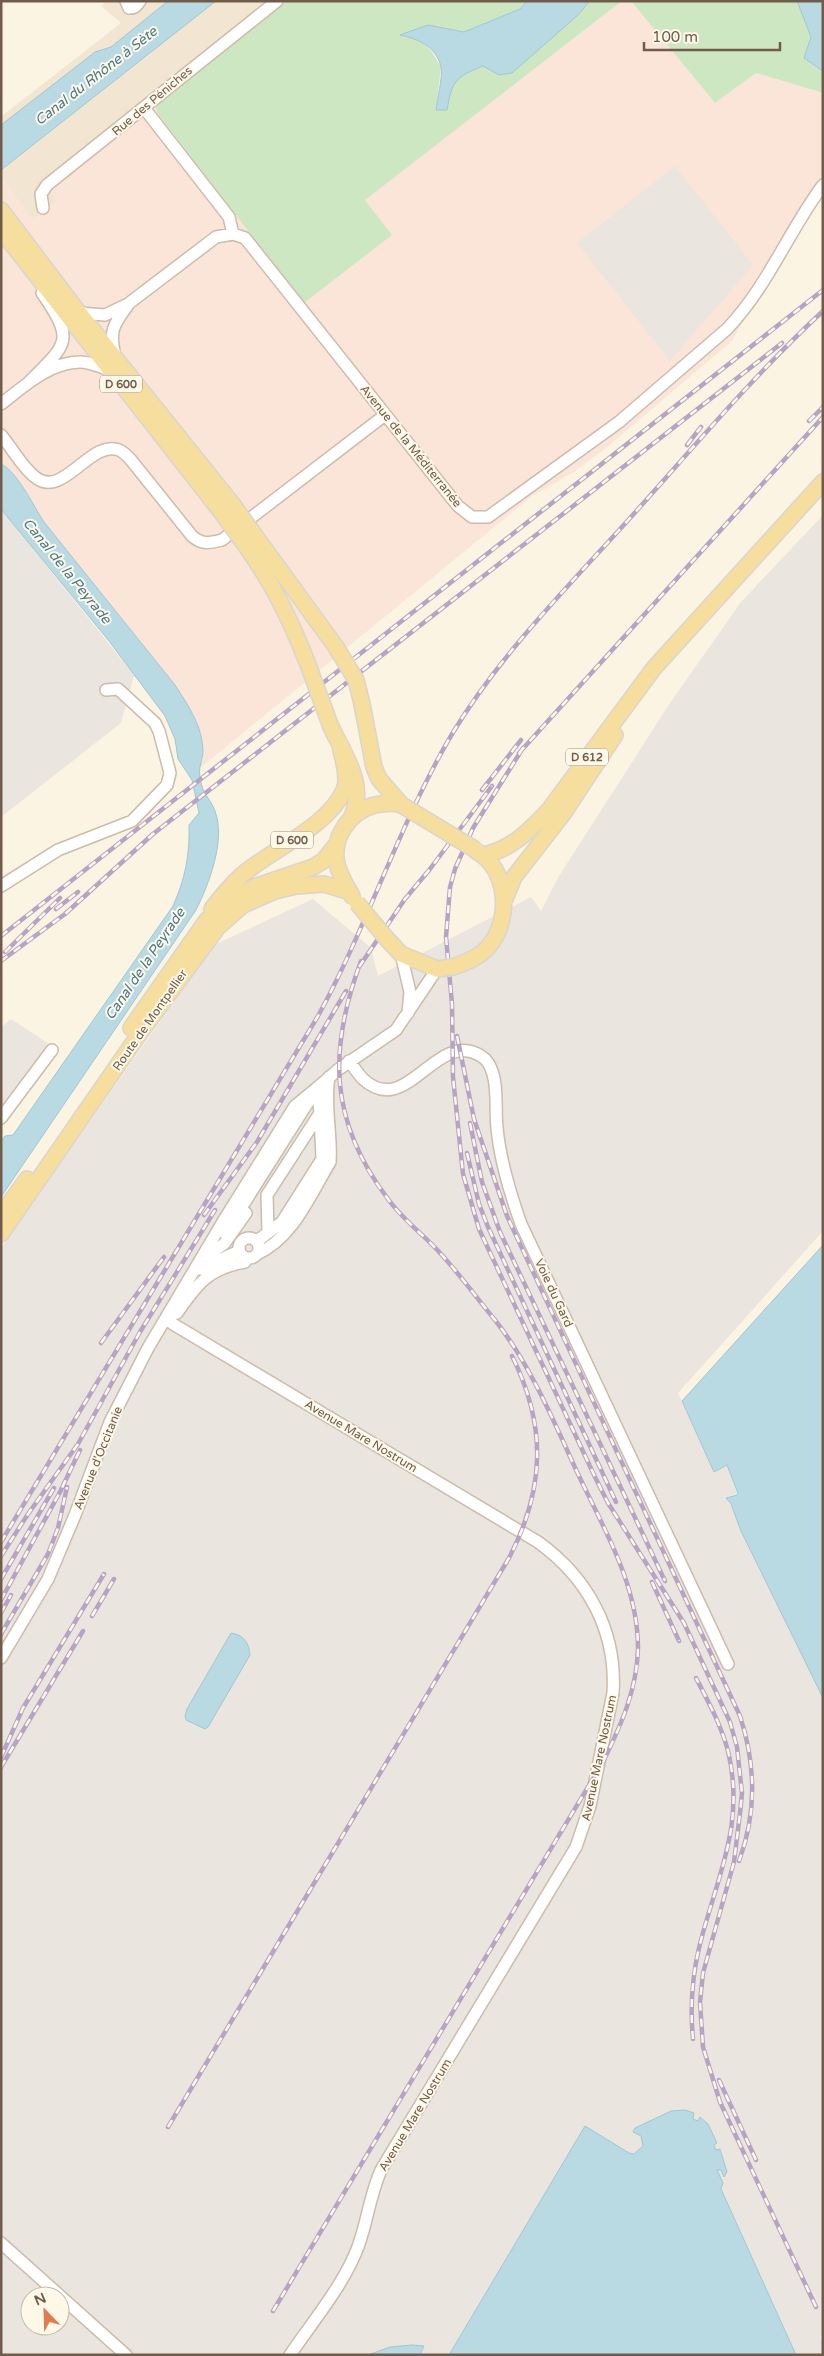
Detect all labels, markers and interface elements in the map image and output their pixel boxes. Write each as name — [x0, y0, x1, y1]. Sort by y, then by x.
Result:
scale bar — [644, 20, 780, 52]
water label: Canal du Rhône à Sète — [31, 22, 161, 129]
text: 100 m — [652, 28, 698, 46]
street label: Rue des Péniches — [109, 63, 195, 139]
road number: D 600 — [100, 376, 142, 392]
street label: Avenue de la Méditerranée — [357, 382, 465, 510]
water label: Canal de la Peyrade — [19, 515, 116, 628]
road number: D 612 — [566, 749, 608, 766]
road number: D 600 — [271, 832, 313, 848]
water label: Canal de la Peyrade — [101, 904, 189, 1023]
street label: Route de Montpellier — [110, 966, 190, 1073]
street label: Voie du Gard — [532, 1257, 576, 1329]
street label: Avenue Mare Nostrum — [302, 1397, 420, 1475]
street label: Avenue d'Occitanie — [71, 1404, 125, 1512]
street label: Avenue Mare Nostrum — [579, 1694, 619, 1822]
street label: Avenue Mare Nostrum — [376, 2056, 454, 2174]
north arrow — [20, 2286, 70, 2336]
text: N — [32, 2289, 49, 2310]

